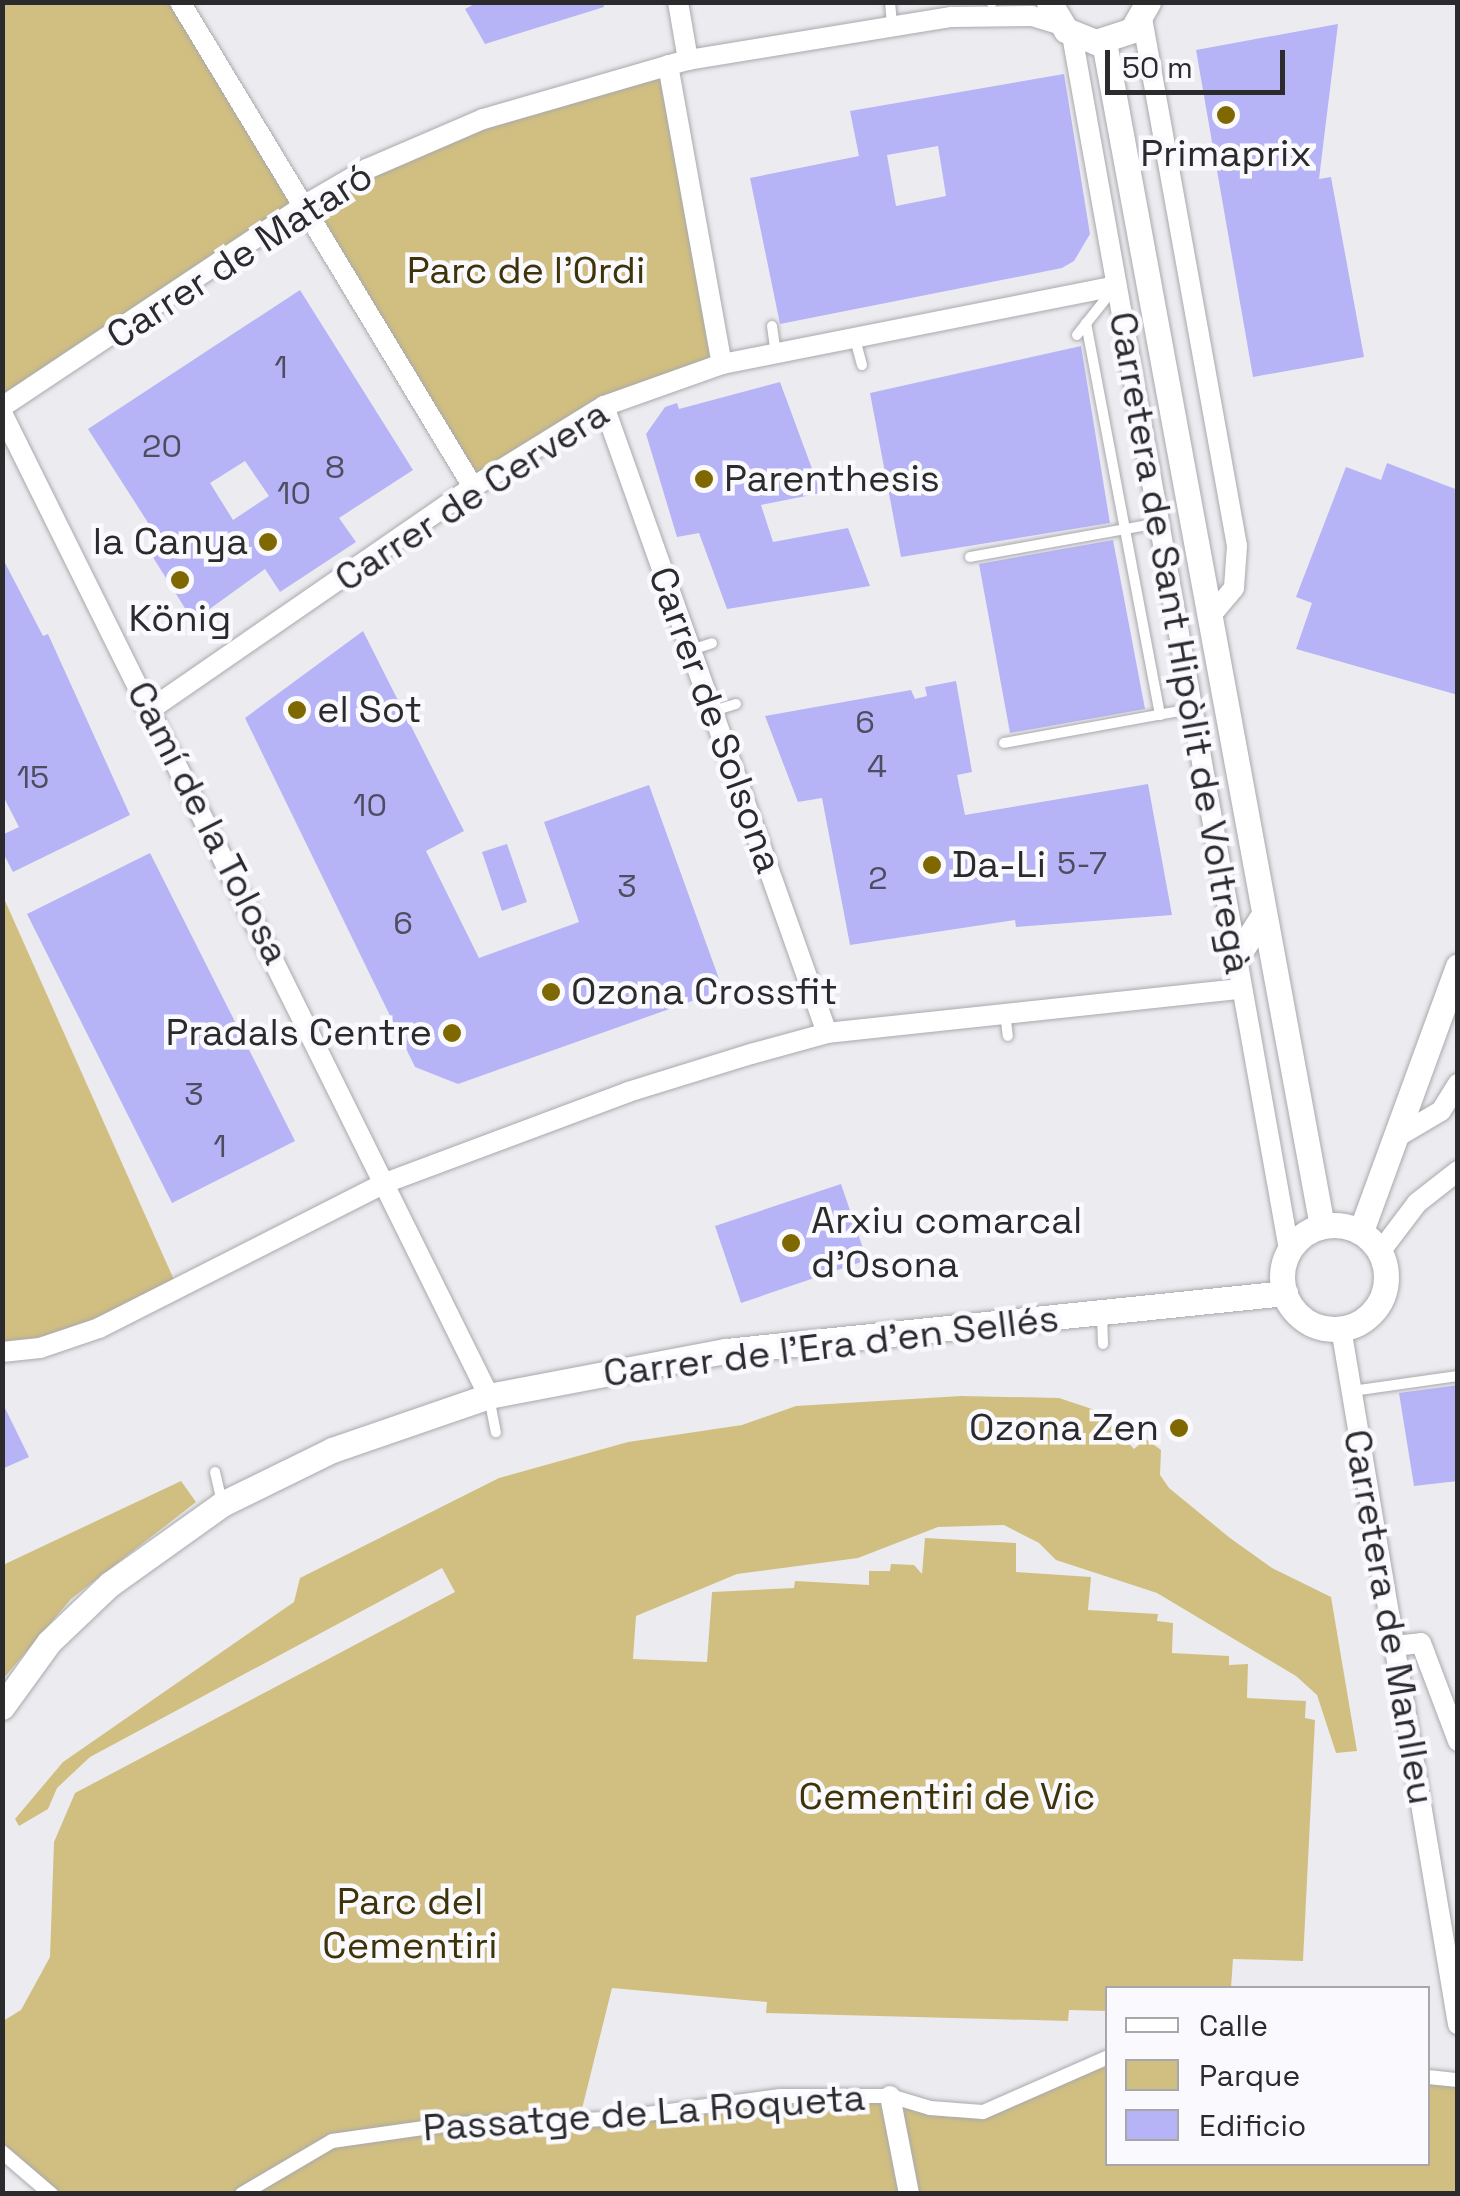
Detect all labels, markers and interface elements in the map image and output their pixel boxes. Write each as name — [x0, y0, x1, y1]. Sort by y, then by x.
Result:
scale bar — [1110, 30, 1290, 92]
text: 50 m — [1122, 48, 1193, 87]
marker: Primaprix — [1215, 104, 1237, 126]
place label: Primaprix — [1140, 131, 1312, 177]
street label: Carrer de Mataró — [99, 153, 381, 359]
park label: Parc de l'Ordi — [407, 248, 645, 294]
street label: Carretera de Sant Hipòlit de Voltregà — [1099, 308, 1261, 978]
house number: 1 — [274, 348, 288, 386]
street label: Carrer de Cervera — [327, 391, 617, 601]
house number: 20 — [142, 427, 182, 465]
house number: 8 — [325, 448, 345, 486]
place label: Parenthesis — [724, 456, 940, 502]
marker: Parenthesis — [693, 468, 715, 490]
house number: 10 — [277, 474, 311, 512]
place label: la Canya — [93, 519, 248, 565]
marker: la Canya — [257, 531, 279, 553]
street label: Carrer de Solsona — [638, 561, 792, 879]
marker: König — [169, 569, 191, 591]
place label: König — [129, 596, 231, 642]
street label: Camí de la Tolosa — [117, 674, 299, 972]
place label: el Sot — [317, 687, 422, 733]
marker: el Sot — [286, 699, 308, 721]
house number: 6 — [855, 703, 875, 741]
house number: 4 — [867, 747, 887, 785]
house number: 15 — [17, 758, 49, 796]
house number: 10 — [353, 786, 387, 824]
place label: Da-Li — [952, 842, 1046, 888]
house number: 5-7 — [1057, 844, 1107, 882]
marker: Da-Li — [921, 854, 943, 876]
house number: 2 — [868, 859, 888, 897]
house number: 3 — [617, 867, 637, 905]
house number: 6 — [393, 904, 413, 942]
place label: Ozona Crossfit — [571, 969, 838, 1015]
marker: Ozona Crossfit — [540, 981, 562, 1003]
place label: Pradals Centre — [165, 1010, 432, 1056]
marker: Pradals Centre — [441, 1022, 463, 1044]
house number: 3 — [184, 1075, 204, 1113]
house number: 1 — [213, 1127, 227, 1165]
place label: Arxiu comarcal d'Osona — [811, 1198, 1082, 1288]
marker: Arxiu comarcal d'Osona — [780, 1232, 802, 1254]
street label: Carrer de l'Era d'en Sellés — [601, 1295, 1061, 1397]
place label: Ozona Zen — [969, 1405, 1159, 1451]
marker: Ozona Zen — [1168, 1417, 1190, 1439]
street label: Carretera de Manlleu — [1334, 1426, 1444, 1808]
park label: Cementiri de Vic — [798, 1774, 1096, 1820]
park label: Parc del Cementiri — [322, 1879, 498, 1968]
legend — [1105, 1986, 1430, 2166]
text: Calle — [1199, 2006, 1268, 2045]
text: Parque — [1199, 2056, 1300, 2095]
street label: Passatge de La Roqueta — [421, 2075, 867, 2151]
text: Edificio — [1199, 2106, 1306, 2145]

